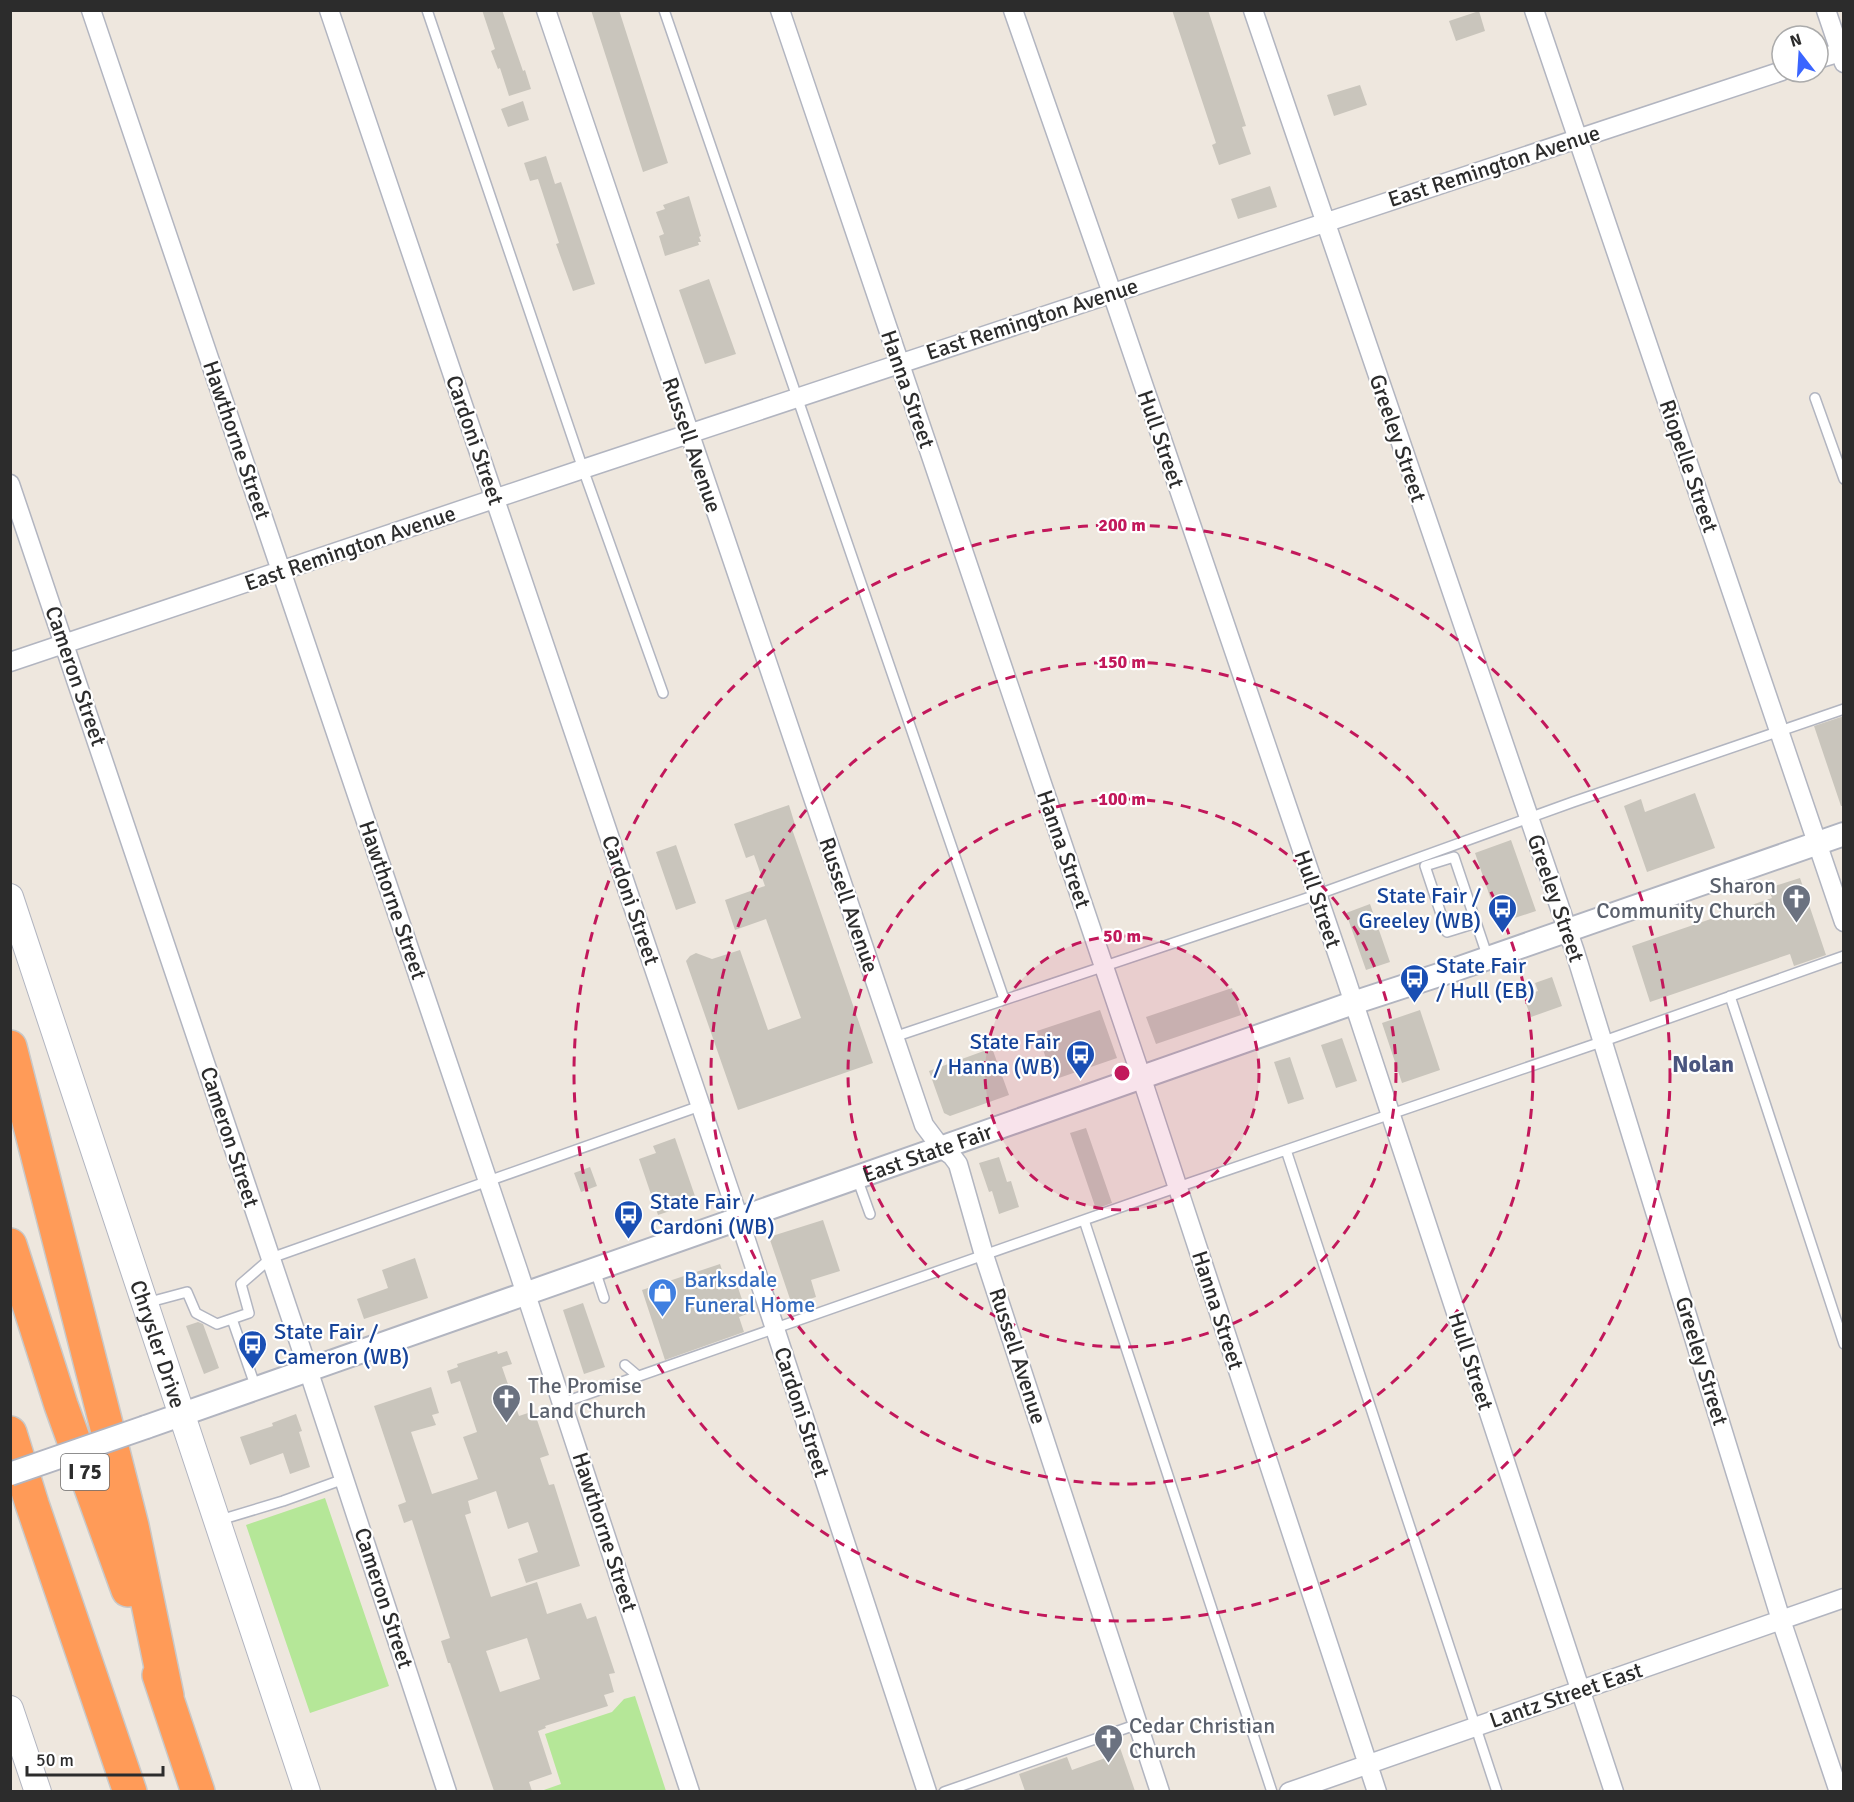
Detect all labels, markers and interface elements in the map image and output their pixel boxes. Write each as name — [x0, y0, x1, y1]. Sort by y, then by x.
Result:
north arrow — [1770, 24, 1830, 84]
text: N — [1788, 29, 1804, 52]
street label: East Remington Avenue — [1385, 119, 1603, 213]
street label: East Remington Avenue — [923, 272, 1141, 366]
street label: Hanna Street — [875, 326, 941, 452]
street label: Hawthorne Street — [197, 357, 277, 523]
street label: Greeley Street — [1364, 371, 1433, 506]
street label: Cardoni Street — [440, 372, 510, 509]
street label: Russell Avenue — [656, 374, 728, 516]
street label: Hull Street — [1132, 387, 1190, 492]
street label: Riopelle Street — [1654, 396, 1724, 536]
street label: East Remington Avenue — [241, 499, 459, 597]
text: 200 m — [1098, 514, 1146, 536]
street label: Cameron Street — [39, 603, 113, 750]
text: 150 m — [1098, 651, 1146, 673]
street label: Hanna Street — [1031, 786, 1097, 912]
text: 100 m — [1098, 788, 1146, 810]
street label: Hawthorne Street — [353, 817, 433, 983]
street label: Greeley Street — [1522, 831, 1591, 966]
street label: Cardoni Street — [596, 832, 666, 969]
street label: Russell Avenue — [813, 834, 885, 976]
street label: Hull Street — [1289, 847, 1347, 952]
place label: Sharon Community Church — [1596, 872, 1776, 924]
place label: State Fair / Greeley (WB) — [1358, 882, 1482, 934]
church icon: Sharon Community Church — [1781, 882, 1813, 924]
bus stop icon: State Fair / Greeley (WB) — [1486, 892, 1518, 934]
text: 50 m — [1103, 925, 1141, 947]
place label: State Fair / Hull (EB) — [1436, 952, 1535, 1004]
bus stop icon: State Fair / Hull (EB) — [1399, 962, 1431, 1004]
place label: State Fair / Hanna (WB) — [933, 1028, 1060, 1080]
bus stop icon: State Fair / Hanna (WB) — [1065, 1038, 1097, 1080]
district label: Nolan — [1672, 1049, 1734, 1079]
street label: Cameron Street — [195, 1063, 266, 1211]
centre of rings — [1112, 1063, 1132, 1083]
street label: East State Fair — [859, 1117, 996, 1188]
place label: State Fair / Cardoni (WB) — [650, 1188, 775, 1240]
bus stop icon: State Fair / Cardoni (WB) — [613, 1198, 645, 1240]
street label: Hanna Street — [1186, 1247, 1250, 1373]
place label: Barksdale Funeral Home — [684, 1266, 815, 1318]
shop icon: Barksdale Funeral Home — [647, 1276, 679, 1318]
street label: Chrysler Drive — [125, 1277, 192, 1412]
street label: Russell Avenue — [983, 1285, 1053, 1427]
street label: Greeley Street — [1670, 1293, 1734, 1429]
street label: Hull Street — [1442, 1308, 1500, 1414]
place label: State Fair / Cameron (WB) — [274, 1318, 409, 1370]
bus stop icon: State Fair / Cameron (WB) — [237, 1328, 269, 1370]
street label: Cardoni Street — [768, 1343, 836, 1481]
place label: The Promise Land Church — [528, 1372, 646, 1424]
church icon: The Promise Land Church — [491, 1382, 523, 1424]
street label: Hawthorne Street — [566, 1449, 644, 1616]
road number: I 75 — [61, 1454, 109, 1490]
street label: Cameron Street — [349, 1524, 420, 1672]
street label: Lantz Street East — [1486, 1656, 1646, 1734]
place label: Cedar Christian Church — [1129, 1712, 1275, 1764]
church icon: Cedar Christian Church — [1092, 1722, 1124, 1764]
scale bar — [27, 1739, 164, 1777]
text: 50 m — [36, 1749, 74, 1771]

